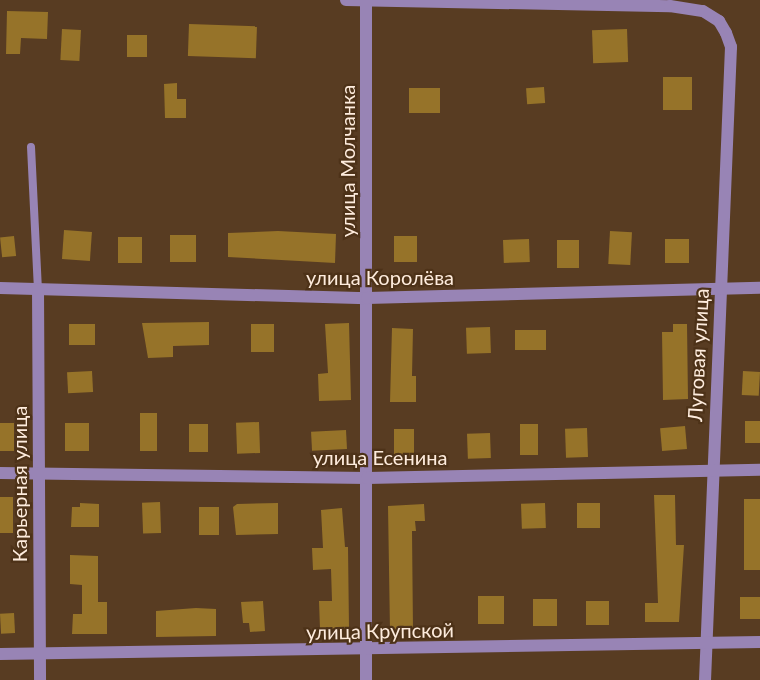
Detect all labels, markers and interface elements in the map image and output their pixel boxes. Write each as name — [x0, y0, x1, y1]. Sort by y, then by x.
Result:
street label: улица Молчанка — [335, 85, 359, 237]
street label: улица Королёва — [306, 265, 454, 289]
street label: Луговая улица — [683, 288, 713, 422]
street label: Карьерная улица — [7, 406, 31, 562]
street label: улица Есенина — [313, 445, 447, 469]
street label: улица Крупской — [306, 618, 454, 644]

